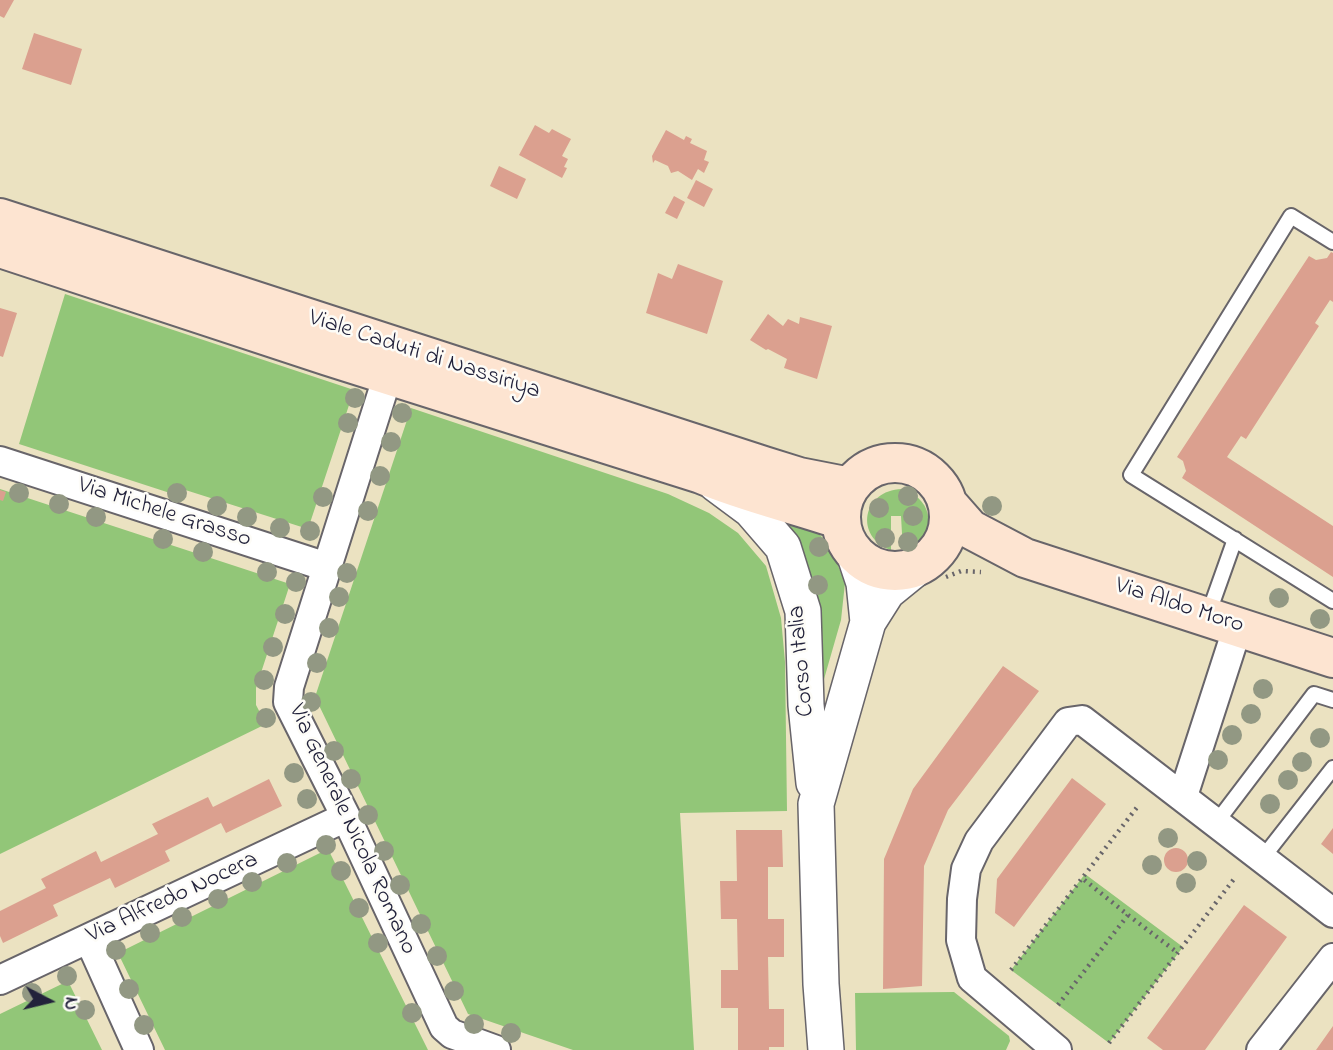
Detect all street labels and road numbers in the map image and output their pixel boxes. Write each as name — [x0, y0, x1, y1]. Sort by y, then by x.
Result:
street label: Viale Caduti di Nassiriya — [304, 305, 544, 407]
street label: Via Michele Grasso — [74, 472, 254, 556]
street label: Via Aldo Moro — [1111, 573, 1247, 641]
street label: Corso Italia — [784, 604, 822, 718]
street label: Via Generale Nicola Romano — [280, 700, 422, 960]
street label: Via Alfredo Nocera — [83, 847, 263, 951]

